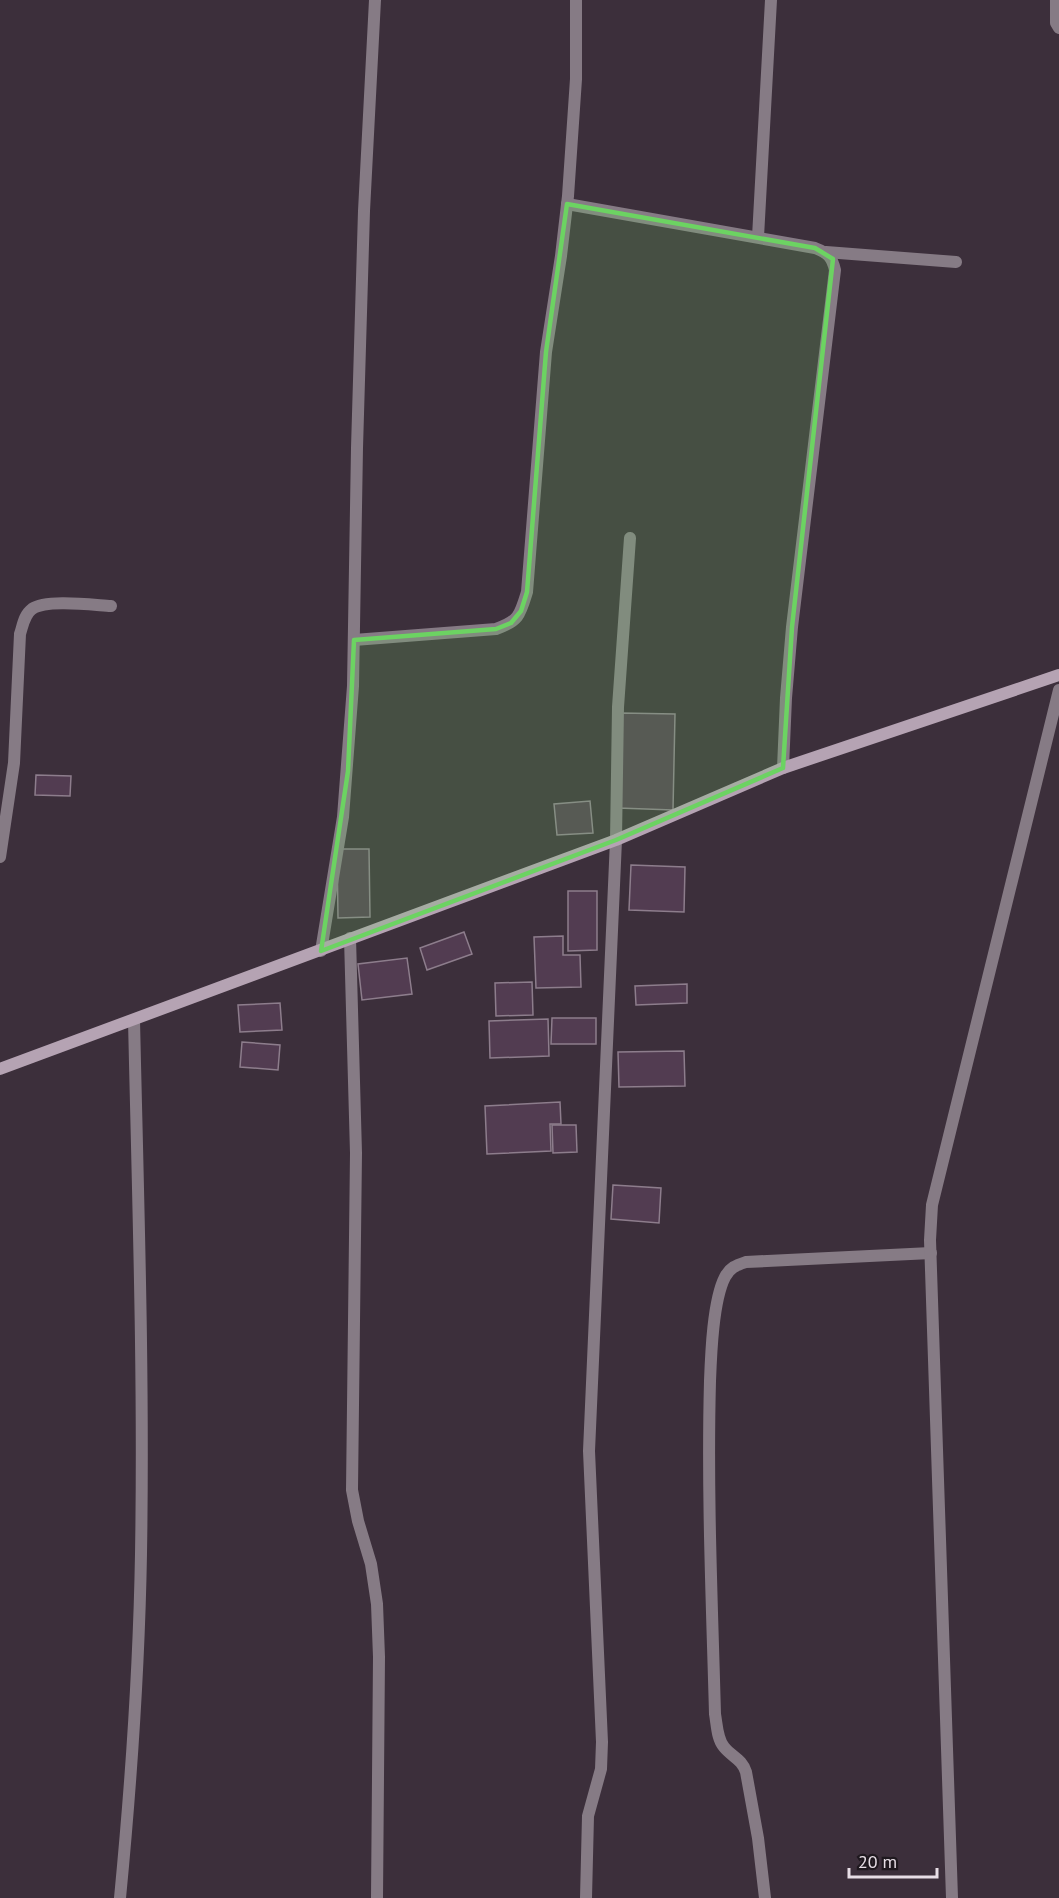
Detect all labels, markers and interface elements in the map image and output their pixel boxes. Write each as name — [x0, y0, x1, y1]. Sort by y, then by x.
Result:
scale bar — [849, 1841, 938, 1879]
text: 20 m — [858, 1850, 897, 1873]

